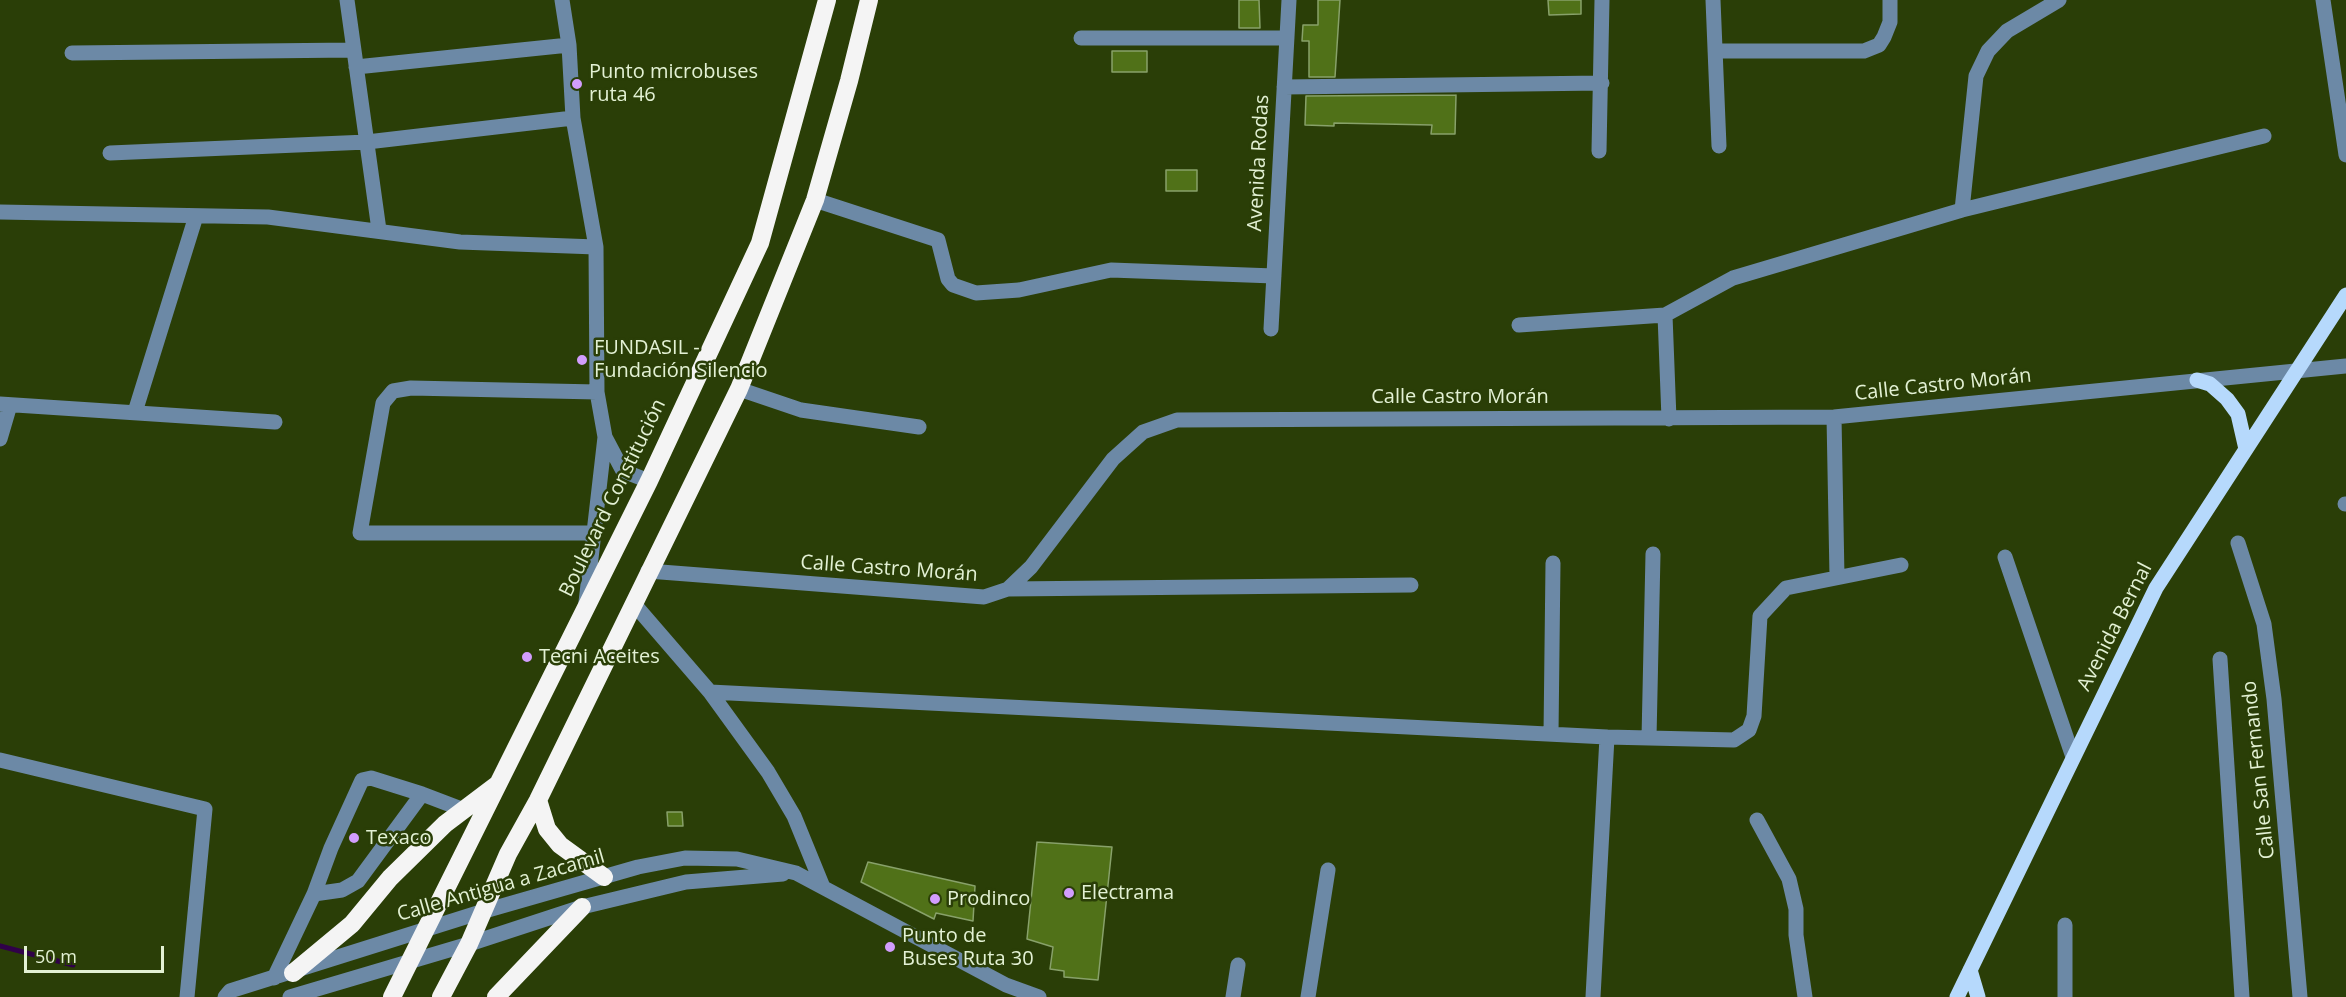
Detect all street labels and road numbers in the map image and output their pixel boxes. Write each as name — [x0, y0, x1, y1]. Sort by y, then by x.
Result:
street label: Avenida Rodas — [1243, 94, 1275, 232]
street label: Calle Castro Morán — [1853, 364, 2033, 406]
street label: Calle Castro Morán — [1371, 385, 1549, 409]
street label: Boulevard Constitución — [555, 395, 671, 601]
street label: Calle Castro Morán — [800, 551, 978, 587]
street label: Avenida Bernal — [2072, 559, 2158, 695]
street label: Calle San Fernando — [2238, 680, 2280, 860]
street label: Calle Antigua a Zacamil — [394, 845, 608, 927]

